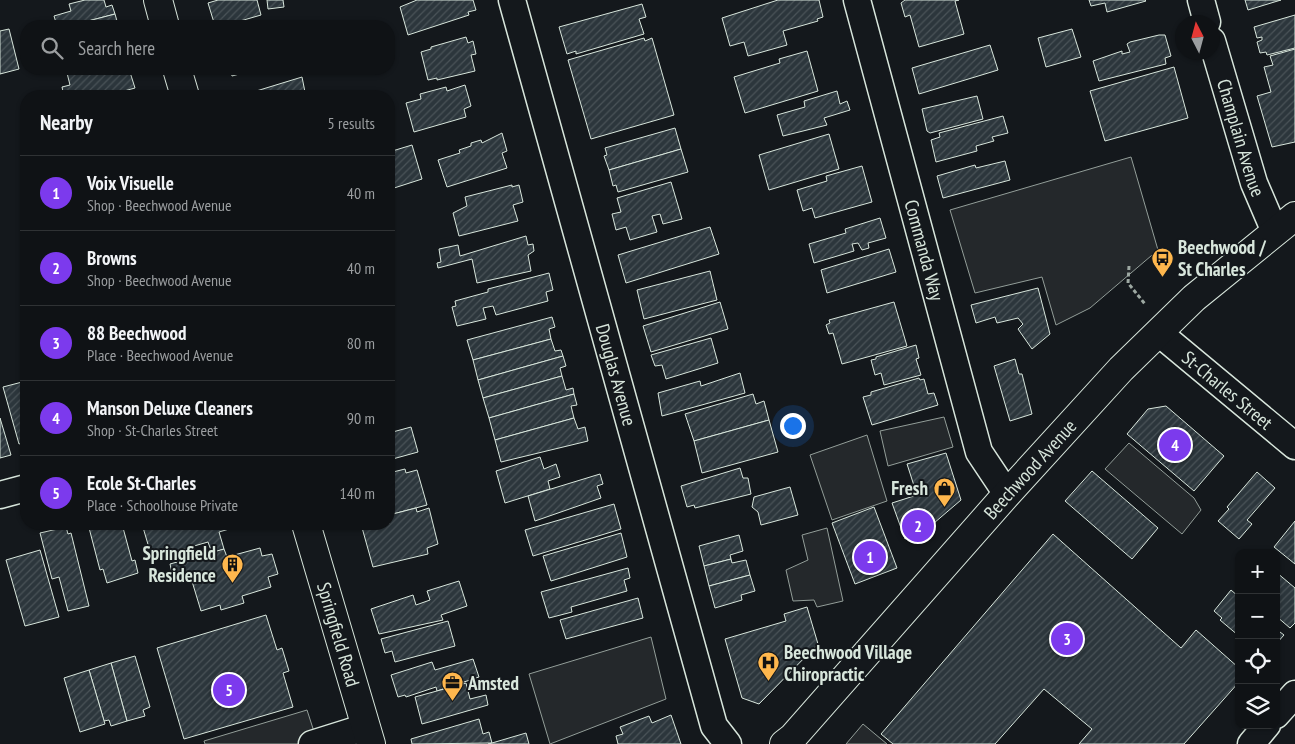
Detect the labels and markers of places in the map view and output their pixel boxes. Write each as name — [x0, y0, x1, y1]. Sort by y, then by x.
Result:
place label: Beechwood / St Charles — [1178, 235, 1266, 281]
bus stop icon: Beechwood / St Charles — [1150, 246, 1174, 277]
pin: 4 — [1159, 426, 1191, 464]
place label: Fresh — [891, 476, 928, 500]
shop icon: Fresh — [932, 476, 956, 507]
pin: 2 — [902, 507, 934, 545]
pin: 1 — [854, 538, 886, 576]
place label: Springfield Residence — [142, 541, 216, 587]
building icon: Springfield Residence — [220, 552, 244, 583]
pin: 3 — [1051, 620, 1083, 658]
place label: Beechwood Village Chiropractic — [784, 640, 912, 686]
hospital icon: Beechwood Village Chiropractic — [756, 651, 780, 682]
pin: 5 — [213, 671, 245, 709]
office icon: Amsted — [440, 671, 464, 702]
place label: Amsted — [467, 671, 519, 695]

